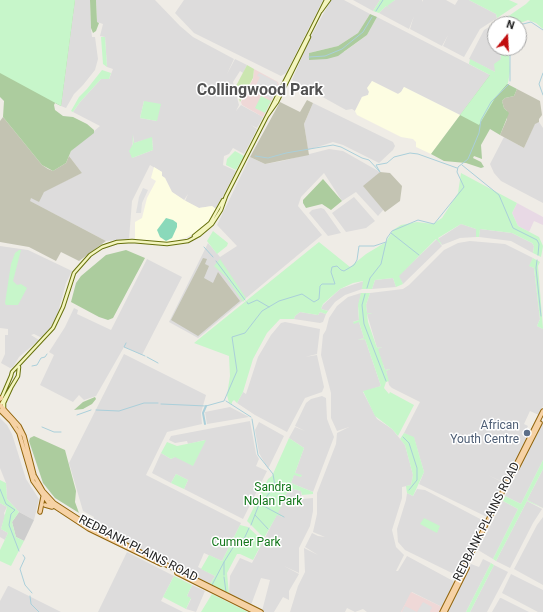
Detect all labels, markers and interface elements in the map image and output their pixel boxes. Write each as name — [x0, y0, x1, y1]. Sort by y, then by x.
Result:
north arrow — [487, 16, 527, 56]
text: N — [505, 18, 516, 32]
district label: Collingwood Park — [197, 81, 323, 101]
place label: African Youth Centre — [450, 419, 519, 447]
marker: African Youth Centre — [522, 428, 532, 438]
street label: REDBANK PLAINS ROAD — [451, 460, 523, 584]
park label: Sandra Nolan Park — [244, 481, 302, 509]
street label: REDBANK PLAINS ROAD — [76, 513, 200, 585]
park label: Cumner Park — [211, 536, 281, 550]

